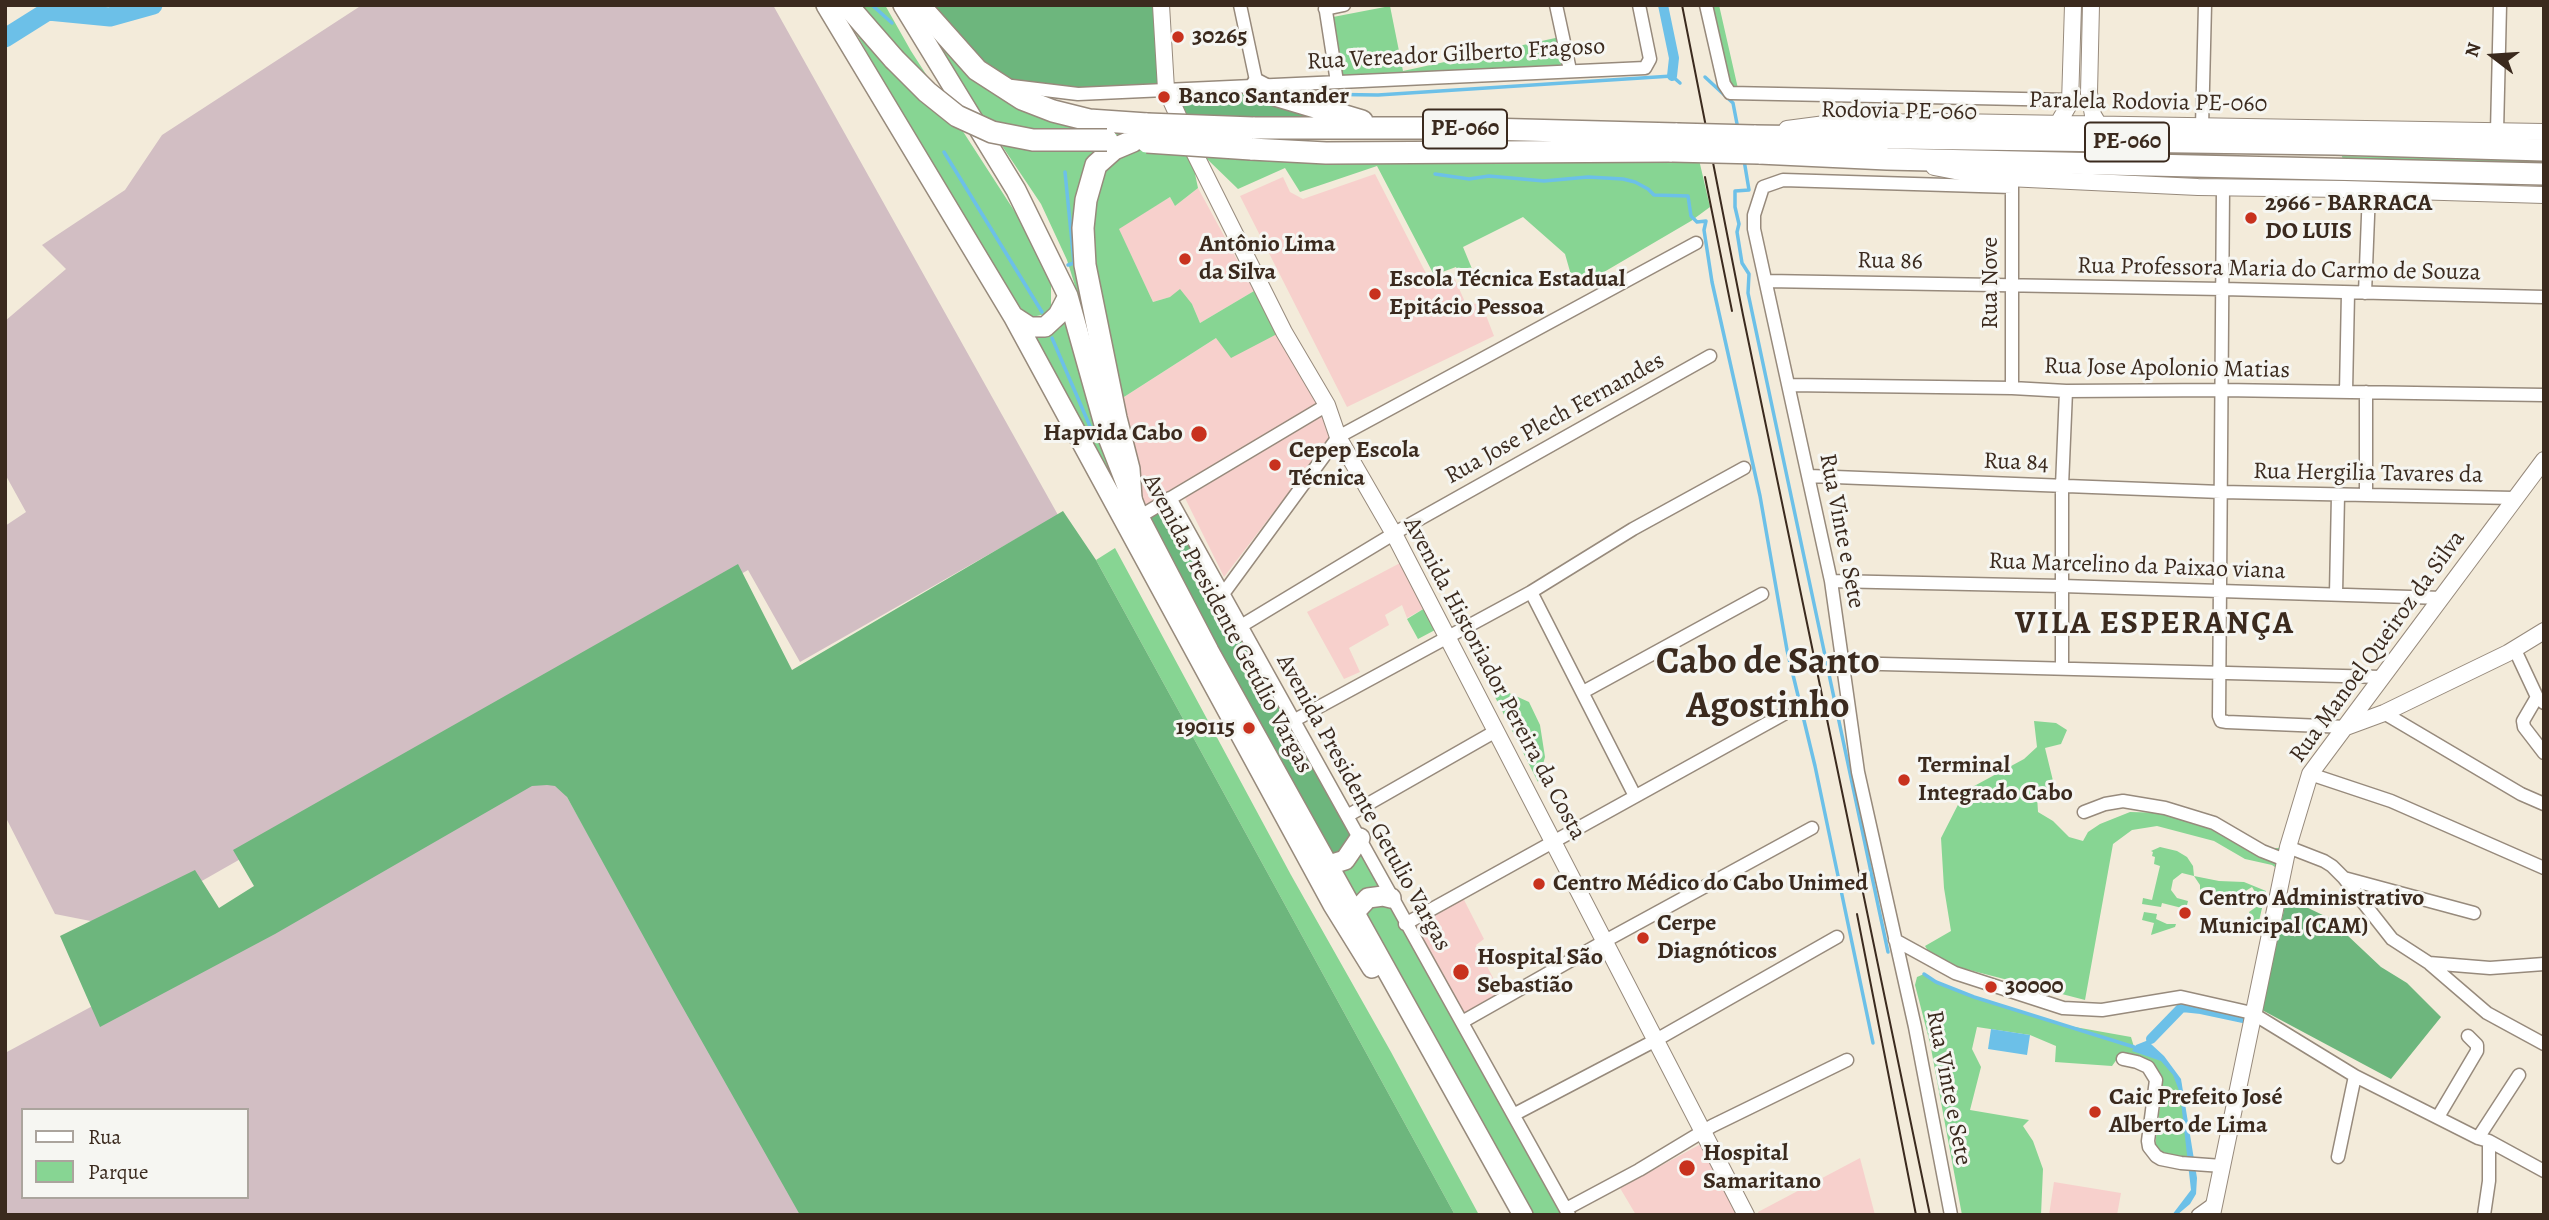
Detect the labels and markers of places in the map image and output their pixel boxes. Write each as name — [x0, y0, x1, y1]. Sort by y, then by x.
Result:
place label: 30265 — [1192, 23, 1247, 51]
marker: 30265 — [1170, 29, 1186, 45]
place label: Banco Santander — [1178, 83, 1349, 111]
marker: Banco Santander — [1156, 89, 1172, 105]
place label: 2966 - BARRACA DO LUIS — [2265, 190, 2432, 246]
marker: 2966 - BARRACA DO LUIS — [2243, 210, 2259, 226]
place label: Antônio Lima da Silva — [1199, 231, 1336, 287]
marker: Antônio Lima da Silva — [1177, 251, 1193, 267]
place label: Escola Técnica Estadual Epitácio Pessoa — [1389, 266, 1625, 322]
marker: Escola Técnica Estadual Epitácio Pessoa — [1367, 286, 1383, 302]
place label: Hapvida Cabo — [1043, 420, 1183, 448]
marker: Hapvida Cabo — [1189, 424, 1209, 444]
place label: Cepep Escola Técnica — [1289, 437, 1420, 493]
marker: Cepep Escola Técnica — [1267, 457, 1283, 473]
place label: 190115 — [1176, 714, 1235, 742]
marker: 190115 — [1241, 720, 1257, 736]
place label: Terminal Integrado Cabo — [1918, 752, 2073, 808]
marker: Terminal Integrado Cabo — [1896, 772, 1912, 788]
place label: Centro Médico do Cabo Unimed — [1553, 870, 1868, 898]
marker: Centro Médico do Cabo Unimed — [1531, 876, 1547, 892]
place label: Centro Administrativo Municipal (CAM) — [2199, 885, 2424, 941]
marker: Centro Administrativo Municipal (CAM) — [2177, 905, 2193, 921]
place label: Cerpe Diagnóticos — [1657, 910, 1777, 966]
marker: Cerpe Diagnóticos — [1635, 930, 1651, 946]
place label: Hospital São Sebastião — [1477, 944, 1603, 1000]
marker: Hospital São Sebastião — [1451, 962, 1471, 982]
place label: 30000 — [2005, 973, 2064, 1001]
marker: 30000 — [1983, 979, 1999, 995]
place label: Caic Prefeito José Alberto de Lima — [2109, 1084, 2282, 1140]
marker: Caic Prefeito José Alberto de Lima — [2087, 1104, 2103, 1120]
place label: Hospital Samaritano — [1703, 1140, 1821, 1196]
marker: Hospital Samaritano — [1677, 1158, 1697, 1178]

